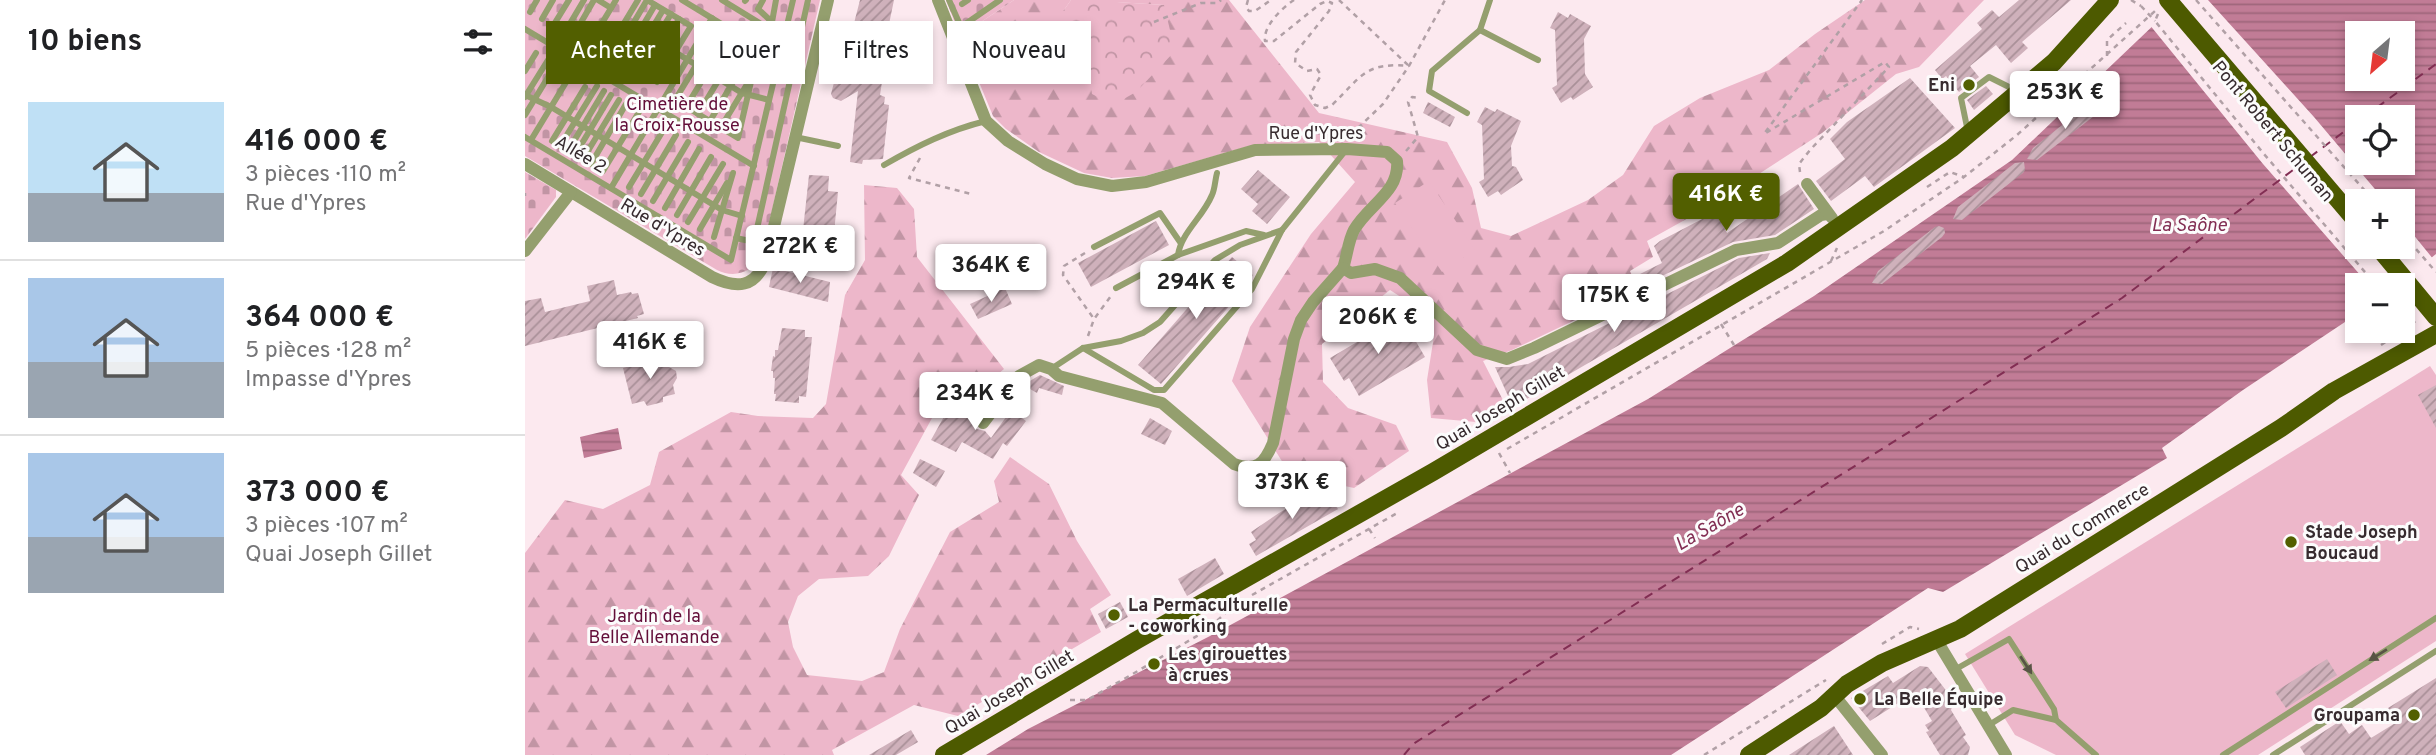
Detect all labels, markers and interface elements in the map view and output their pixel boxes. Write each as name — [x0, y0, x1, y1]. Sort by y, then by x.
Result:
chip: Acheter — [546, 21, 680, 84]
chip: Louer — [694, 21, 805, 84]
chip: Filtres — [819, 21, 933, 84]
chip: Nouveau — [947, 21, 1091, 84]
north arrow — [2345, 21, 2415, 91]
map controls — [2345, 21, 2415, 343]
icon: filters — [459, 23, 497, 61]
text: 10 biens — [28, 24, 142, 61]
street label: Pont Robert Schuman — [2206, 57, 2338, 207]
pin: 253K € — [2008, 72, 2122, 131]
place label: Eni — [1928, 75, 1955, 98]
marker: Eni — [1961, 77, 1977, 93]
text: 253K € — [2026, 79, 2104, 108]
park label: Cimetière de la Croix-Rousse — [614, 94, 740, 138]
button: locate — [2345, 105, 2415, 175]
street label: Rue d'Ypres — [1268, 123, 1364, 146]
text: 416 000 € — [245, 124, 388, 161]
icon: home — [84, 130, 168, 214]
street label: Allée 2 — [550, 131, 610, 180]
text: 3 pièces · 110 m² — [245, 161, 406, 190]
pin: 416K € — [1669, 174, 1783, 233]
text: 416K € — [1689, 181, 1763, 210]
button: + — [2345, 189, 2415, 259]
text: Rue d'Ypres — [245, 190, 367, 219]
street label: Rue d'Ypres — [616, 194, 709, 263]
water label: La Saône — [2151, 214, 2227, 238]
pin: 272K € — [743, 226, 857, 285]
text: 272K € — [762, 233, 838, 262]
pin: 364K € — [934, 244, 1048, 304]
text: 364K € — [951, 252, 1031, 281]
pin: 294K € — [1139, 262, 1253, 321]
text: 294K € — [1156, 269, 1236, 298]
button: − — [2345, 273, 2415, 343]
pin: 175K € — [1557, 274, 1671, 334]
text: 175K € — [1578, 282, 1650, 311]
pin: 206K € — [1321, 296, 1435, 356]
text: 364 000 € — [245, 300, 394, 337]
text: 206K € — [1338, 304, 1418, 333]
icon: home — [84, 306, 168, 390]
pin: 416K € — [593, 322, 707, 381]
text: 416K € — [613, 329, 687, 358]
text: 5 pièces · 128 m² — [245, 337, 411, 366]
street label: Quai Joseph Gillet — [1432, 362, 1570, 457]
text: Impasse d'Ypres — [245, 366, 412, 395]
pin: 234K € — [918, 372, 1032, 432]
text: 234K € — [935, 380, 1015, 409]
pin: 373K € — [1235, 462, 1349, 521]
text: 373K € — [1254, 469, 1330, 498]
text: 373 000 € — [245, 475, 390, 512]
street label: Quai du Commerce — [2011, 479, 2154, 580]
icon: home — [84, 481, 168, 565]
water label: La Saône — [1671, 498, 1749, 557]
text: 3 pièces · 107 m² — [245, 512, 408, 541]
place label: Stade Joseph Boucaud — [2305, 522, 2418, 566]
marker: Stade Joseph Boucaud — [2283, 534, 2299, 550]
text: Quai Joseph Gillet — [245, 541, 432, 570]
place label: La Permaculturelle - coworking — [1128, 595, 1288, 639]
park label: Jardin de la Belle Allemande — [588, 606, 720, 650]
marker: La Permaculturelle - coworking — [1106, 607, 1122, 623]
place label: Les girouettes à crues — [1168, 644, 1287, 688]
street label: Quai Joseph Gillet — [941, 646, 1079, 741]
one-way arrow — [2369, 648, 2388, 661]
one-way arrow — [2020, 655, 2033, 675]
marker: Les girouettes à crues — [1146, 656, 1162, 672]
place label: La Belle Équipe — [1874, 687, 2004, 712]
marker: La Belle Équipe — [1852, 691, 1868, 707]
place label: Groupama — [2313, 705, 2400, 728]
marker: Groupama — [2406, 707, 2422, 723]

